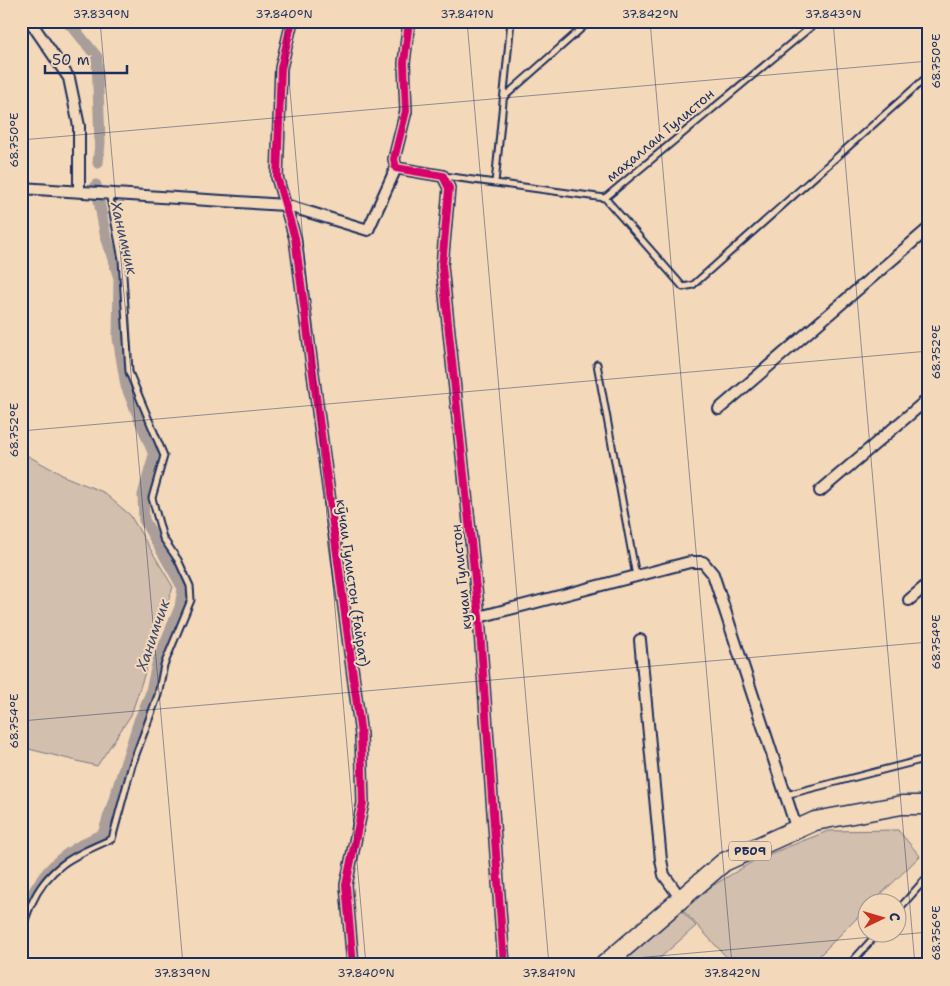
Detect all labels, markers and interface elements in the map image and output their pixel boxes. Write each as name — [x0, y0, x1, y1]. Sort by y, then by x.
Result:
text: 37.839°N — [73, 6, 129, 22]
text: 37.840°N — [255, 6, 313, 22]
text: 37.841°N — [440, 6, 494, 22]
text: 37.842°N — [622, 6, 678, 22]
text: 37.843°N — [805, 6, 861, 22]
text: 68.750°E — [928, 33, 944, 89]
scale bar — [45, 42, 128, 74]
text: 50 m — [52, 50, 90, 70]
street label: маҳаллаи Гулистон — [602, 85, 718, 185]
text: 68.750°E — [6, 112, 22, 168]
water label: Ханимчик — [106, 199, 142, 278]
text: 68.752°E — [928, 325, 944, 379]
text: 68.752°E — [6, 403, 22, 457]
street label: кӯчаи Гулистон (Ғайрат) — [332, 498, 374, 668]
street label: кучаи Гулистон — [447, 523, 475, 631]
water label: Ханимчик — [131, 596, 175, 674]
text: 68.754°E — [928, 614, 944, 670]
text: 68.754°E — [6, 693, 22, 749]
road number: РБ09 — [729, 841, 771, 860]
north arrow — [858, 894, 908, 944]
text: 68.756°E — [928, 905, 944, 961]
text: С — [886, 912, 904, 922]
text: 37.839°N — [154, 965, 210, 981]
text: 37.840°N — [337, 965, 395, 981]
text: 37.841°N — [522, 965, 576, 981]
text: 37.842°N — [704, 965, 760, 981]

